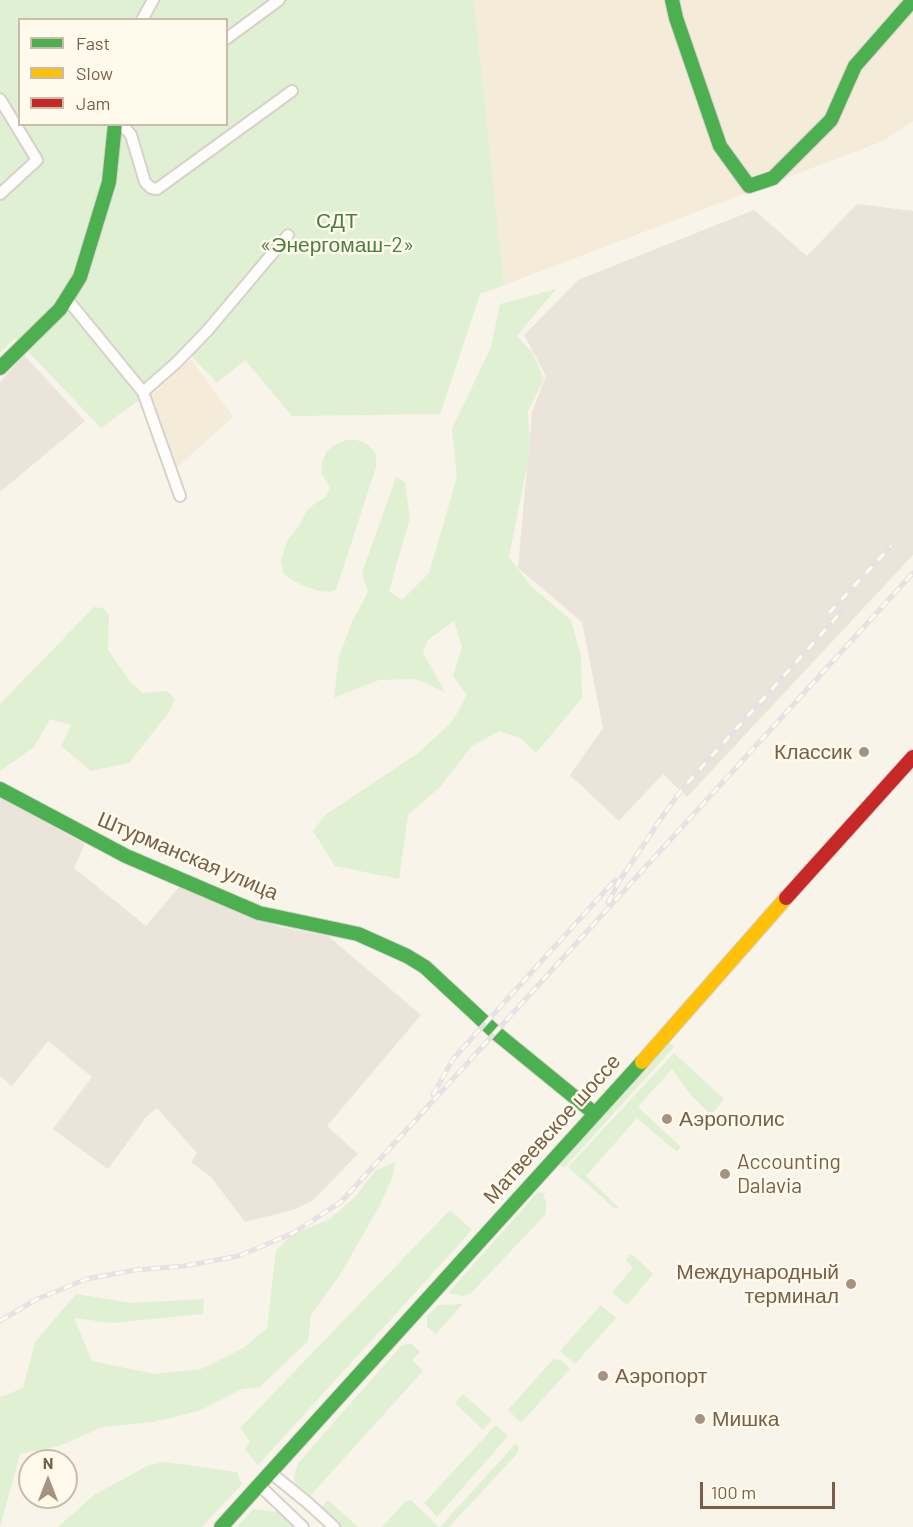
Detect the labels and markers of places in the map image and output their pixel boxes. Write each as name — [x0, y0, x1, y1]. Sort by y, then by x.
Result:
place label: Классик — [774, 739, 852, 765]
marker: Классик — [857, 745, 871, 759]
place label: Аэрополис — [679, 1106, 785, 1132]
marker: Аэрополис — [660, 1112, 674, 1126]
place label: Accounting Dalavia — [737, 1149, 841, 1199]
marker: Accounting Dalavia — [718, 1167, 732, 1181]
place label: Международный терминал — [676, 1259, 839, 1309]
marker: Международный терминал — [844, 1277, 858, 1291]
place label: Аэропорт — [615, 1363, 707, 1389]
marker: Аэропорт — [596, 1369, 610, 1383]
place label: Мишка — [712, 1406, 779, 1432]
marker: Мишка — [693, 1412, 707, 1426]

